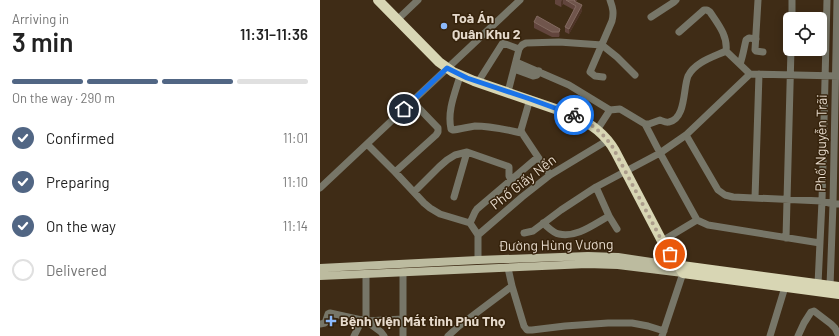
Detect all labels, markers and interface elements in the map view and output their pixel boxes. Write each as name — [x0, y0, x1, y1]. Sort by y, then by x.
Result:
place label: Toà Án Quân Khu 2 — [452, 9, 521, 42]
text: Arriving in — [12, 11, 69, 27]
map controls — [783, 12, 827, 56]
button: locate — [783, 12, 827, 56]
marker: Toà Án Quân Khu 2 — [439, 21, 449, 31]
text: 11:31–11:36 — [240, 25, 308, 43]
text: 3 min — [12, 26, 73, 57]
text: On the way · 290 m — [12, 90, 115, 106]
pin — [387, 92, 421, 126]
street label: Phố Nguyễn Trãi — [811, 94, 830, 192]
courier — [554, 95, 594, 135]
icon: home — [393, 98, 415, 120]
icon: bike — [563, 104, 585, 126]
icon: check — [12, 127, 34, 149]
text: Confirmed — [46, 129, 114, 147]
text: 11:01 — [283, 130, 308, 146]
street label: Phố Giấy Nến — [486, 151, 559, 213]
icon: check — [12, 171, 34, 193]
text: Preparing — [46, 173, 110, 191]
text: 11:10 — [283, 174, 308, 190]
icon: check — [12, 215, 34, 237]
text: On the way — [46, 217, 116, 235]
text: 11:14 — [283, 218, 308, 234]
street label: Đường Hùng Vương — [498, 235, 614, 254]
pin — [653, 237, 687, 271]
icon: bag — [659, 243, 681, 265]
text: Delivered — [46, 261, 107, 279]
place label: Bệnh viện Mắt tỉnh Phú Thọ — [340, 312, 506, 329]
marker: Bệnh viện Mắt tỉnh Phú Thọ — [325, 315, 337, 327]

